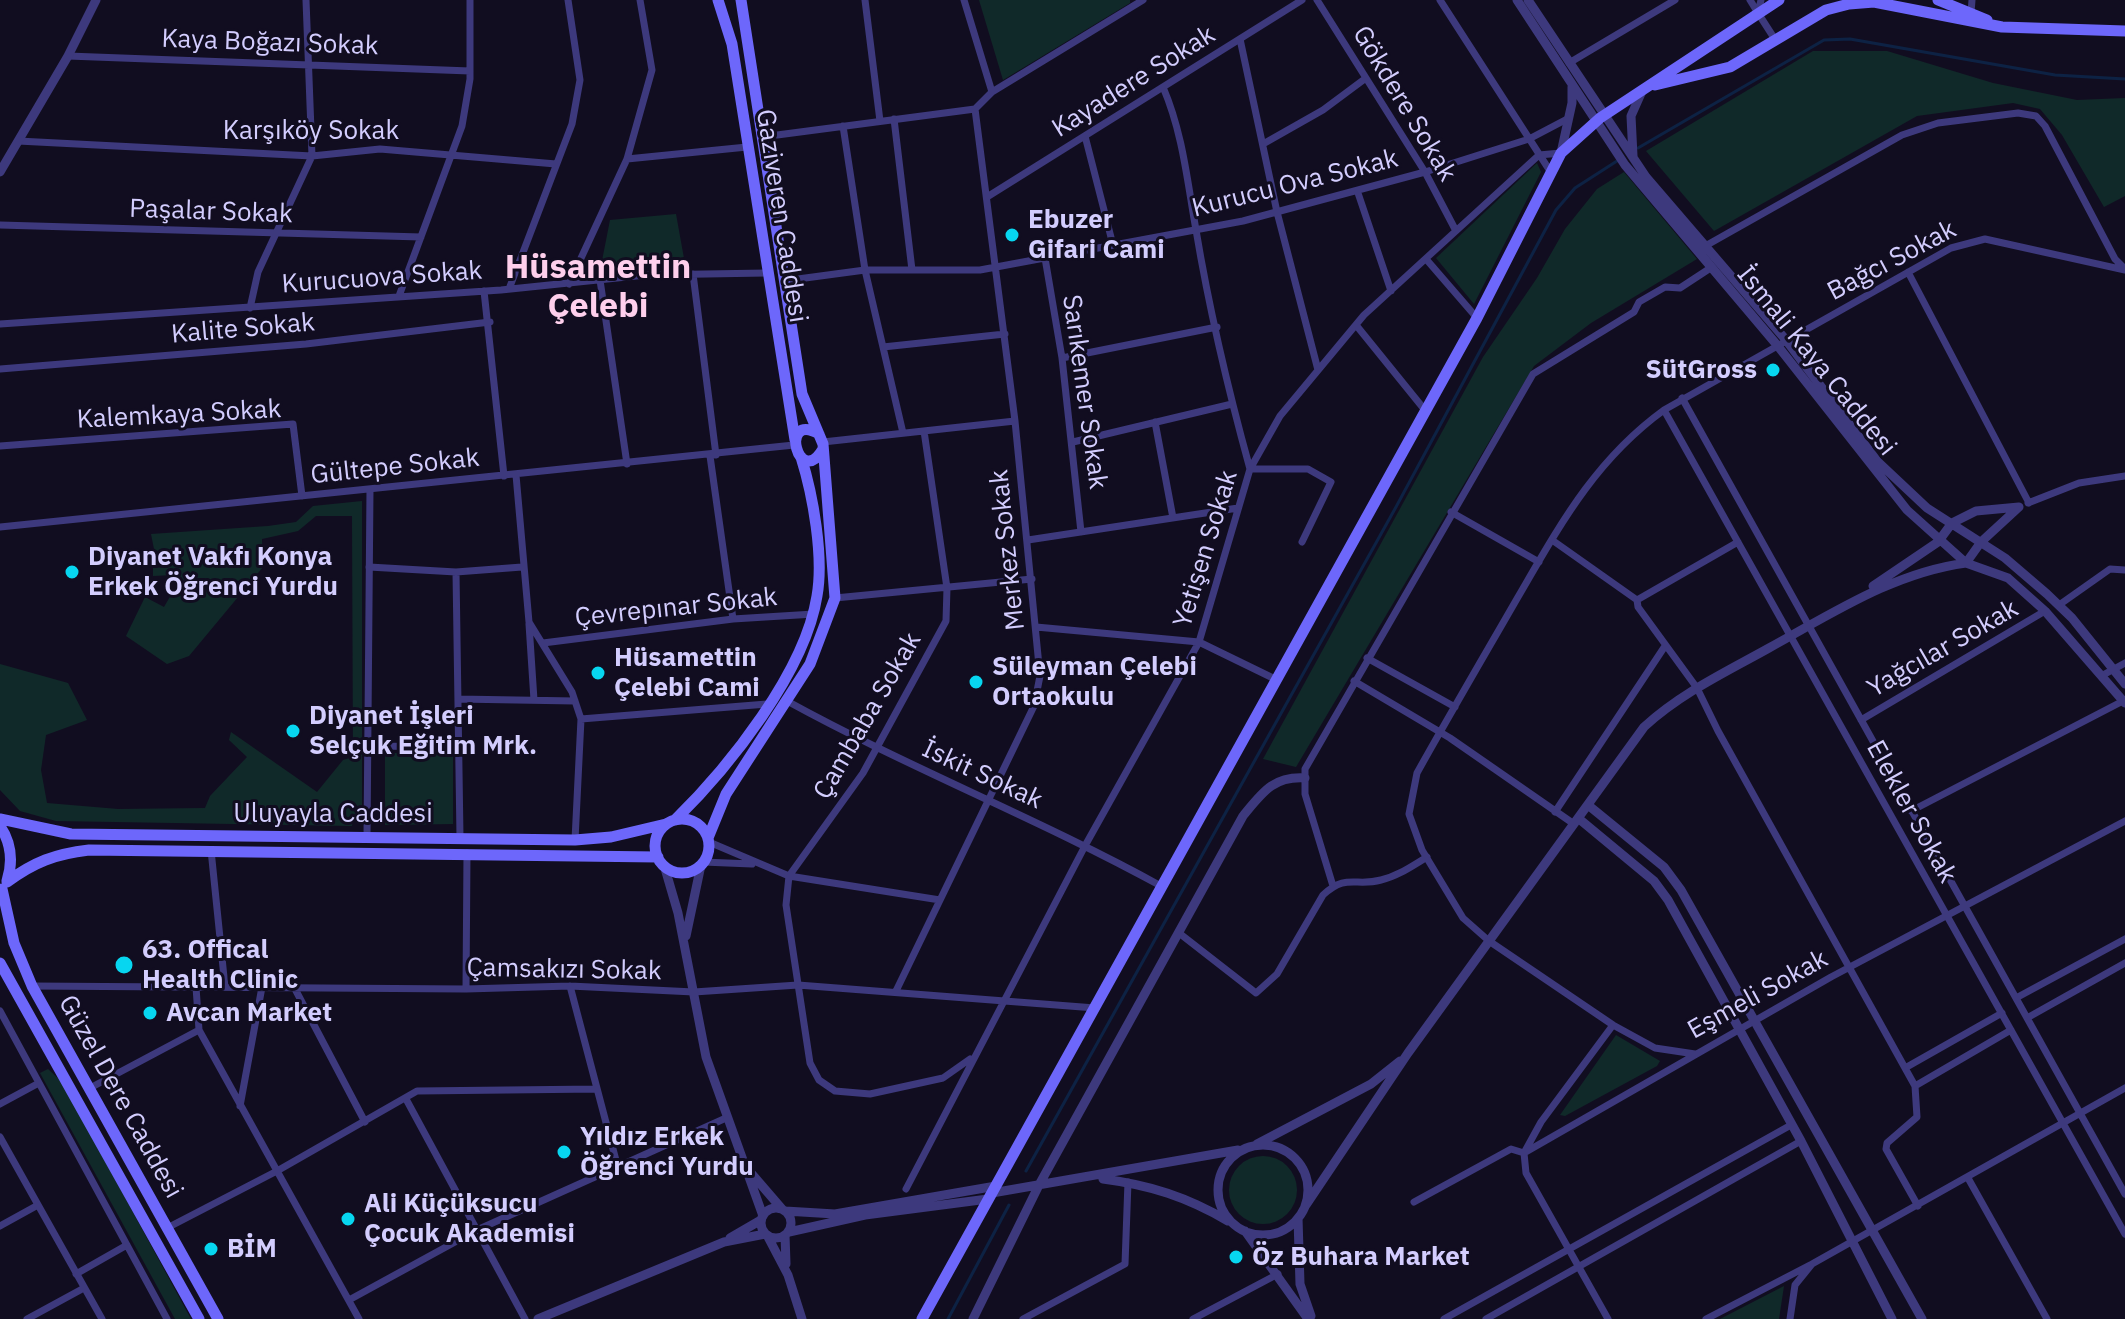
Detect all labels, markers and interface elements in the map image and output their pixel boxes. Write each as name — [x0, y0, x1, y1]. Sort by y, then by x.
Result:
street label: Kayadere Sokak — [1047, 19, 1221, 145]
street label: Gökdere Sokak — [1345, 21, 1463, 187]
street label: Kaya Boğazı Sokak — [161, 24, 379, 62]
street label: Gaziveren Caddesi — [749, 107, 813, 325]
street label: Karşıköy Sokak — [223, 115, 399, 147]
street label: Kurucu Ova Sokak — [1189, 143, 1401, 225]
street label: Paşalar Sokak — [129, 194, 293, 230]
place label: Ebuzer Gifari Cami — [1028, 204, 1165, 266]
street label: Bağcı Sokak — [1822, 214, 1962, 308]
marker: Ebuzer Gifari Cami — [1003, 226, 1021, 244]
district label: Hüsamettin Çelebi — [505, 248, 691, 328]
street label: Kurucuova Sokak — [281, 255, 483, 301]
street label: İsmali Kaya Caddesi — [1730, 260, 1902, 462]
street label: Sarıkemer Sokak — [1055, 293, 1113, 491]
street label: Kalite Sokak — [170, 307, 316, 351]
place label: SütGross — [1646, 354, 1757, 386]
marker: SütGross — [1764, 361, 1782, 379]
street label: Kalemkaya Sokak — [76, 394, 282, 436]
street label: Gültepe Sokak — [309, 443, 481, 491]
street label: Yetişen Sokak — [1167, 467, 1245, 631]
street label: Merkez Sokak — [984, 468, 1032, 632]
place label: Diyanet Vakfı Konya Erkek Öğrenci Yurdu — [88, 541, 338, 602]
marker: Diyanet Vakfı Konya Erkek Öğrenci Yurdu — [63, 563, 81, 581]
street label: Çevrepınar Sokak — [573, 582, 779, 634]
street label: Yağcılar Sokak — [1862, 593, 2024, 705]
street label: Çambaba Sokak — [808, 627, 928, 805]
place label: Hüsamettin Çelebi Cami — [614, 642, 760, 704]
place label: Süleyman Çelebi Ortaokulu — [992, 651, 1197, 712]
marker: Hüsamettin Çelebi Cami — [589, 664, 607, 682]
marker: Süleyman Çelebi Ortaokulu — [967, 673, 985, 691]
place label: Diyanet İşleri Selçuk Eğitim Mrk. — [309, 700, 537, 762]
marker: Diyanet İşleri Selçuk Eğitim Mrk. — [284, 722, 302, 740]
street label: İskit Sokak — [917, 734, 1047, 816]
street label: Elekler Sokak — [1859, 735, 1963, 889]
street label: Uluyayla Caddesi — [233, 798, 433, 830]
place label: 63. Offical Health Clinic — [142, 934, 298, 996]
street label: Eşmeli Sokak — [1683, 944, 1833, 1046]
street label: Çamsakızı Sokak — [466, 953, 662, 987]
marker: 63. Offical Health Clinic — [113, 954, 135, 976]
street label: Güzel Dere Caddesi — [51, 990, 189, 1204]
place label: Avcan Market — [166, 997, 332, 1029]
marker: Avcan Market — [141, 1004, 159, 1022]
place label: Yıldız Erkek Öğrenci Yurdu — [580, 1121, 754, 1182]
marker: Yıldız Erkek Öğrenci Yurdu — [555, 1143, 573, 1161]
place label: Ali Küçüksucu Çocuk Akademisi — [364, 1188, 575, 1250]
marker: Ali Küçüksucu Çocuk Akademisi — [339, 1210, 357, 1228]
place label: BİM — [227, 1233, 277, 1265]
marker: BİM — [202, 1240, 220, 1258]
place label: Öz Buhara Market — [1252, 1241, 1470, 1273]
marker: Öz Buhara Market — [1227, 1248, 1245, 1266]

